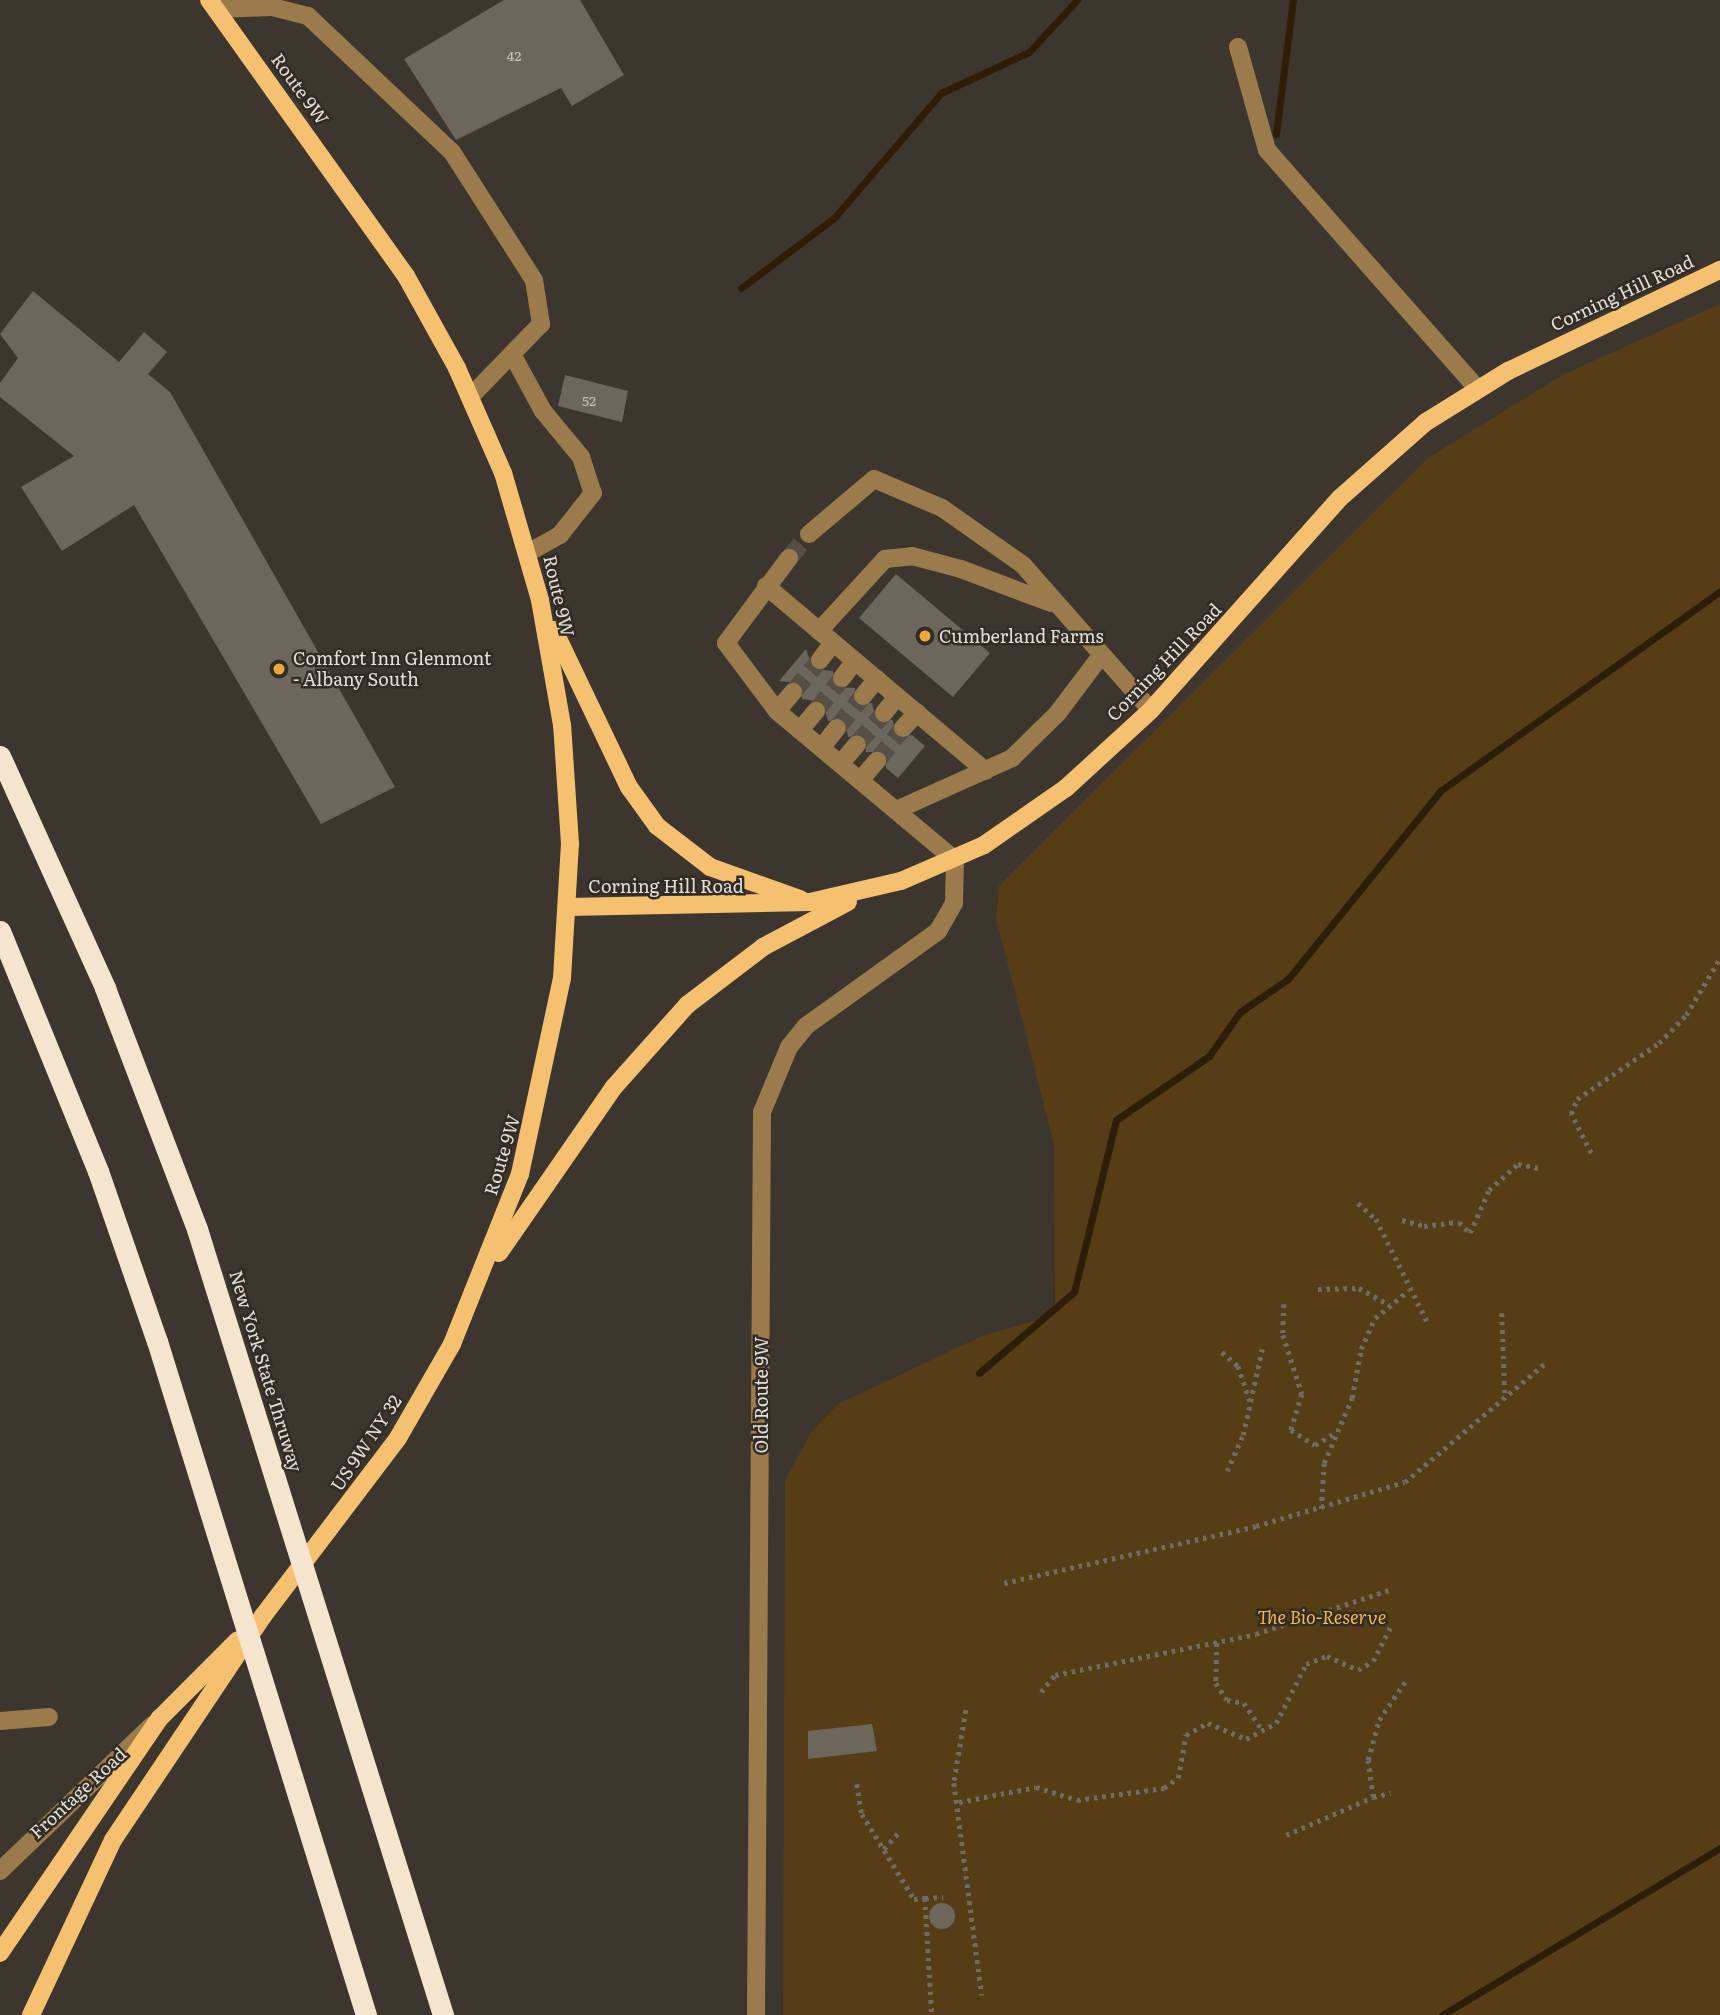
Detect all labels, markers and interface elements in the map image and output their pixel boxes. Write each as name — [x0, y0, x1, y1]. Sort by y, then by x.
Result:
house number: 42 — [507, 47, 521, 63]
street label: Route 9W — [267, 49, 333, 129]
street label: Corning Hill Road — [1547, 250, 1697, 336]
house number: 52 — [582, 392, 596, 408]
street label: Route 9W — [539, 553, 579, 639]
street label: Corning Hill Road — [1102, 599, 1226, 725]
place label: Cumberland Farms — [939, 625, 1104, 647]
marker: Cumberland Farms — [917, 628, 933, 644]
place label: Comfort Inn Glenmont - Albany South — [293, 648, 491, 690]
marker: Comfort Inn Glenmont - Albany South — [271, 661, 287, 677]
street label: Corning Hill Road — [588, 875, 744, 897]
street label: Route 9W — [480, 1112, 524, 1198]
street label: New York State Thruway — [225, 1268, 307, 1474]
street label: Old Route 9W — [750, 1336, 772, 1454]
street label: US 9W NY 32 — [326, 1391, 406, 1495]
park label: The Bio-Reserve — [1258, 1606, 1386, 1628]
street label: Frontage Road — [25, 1743, 131, 1843]

